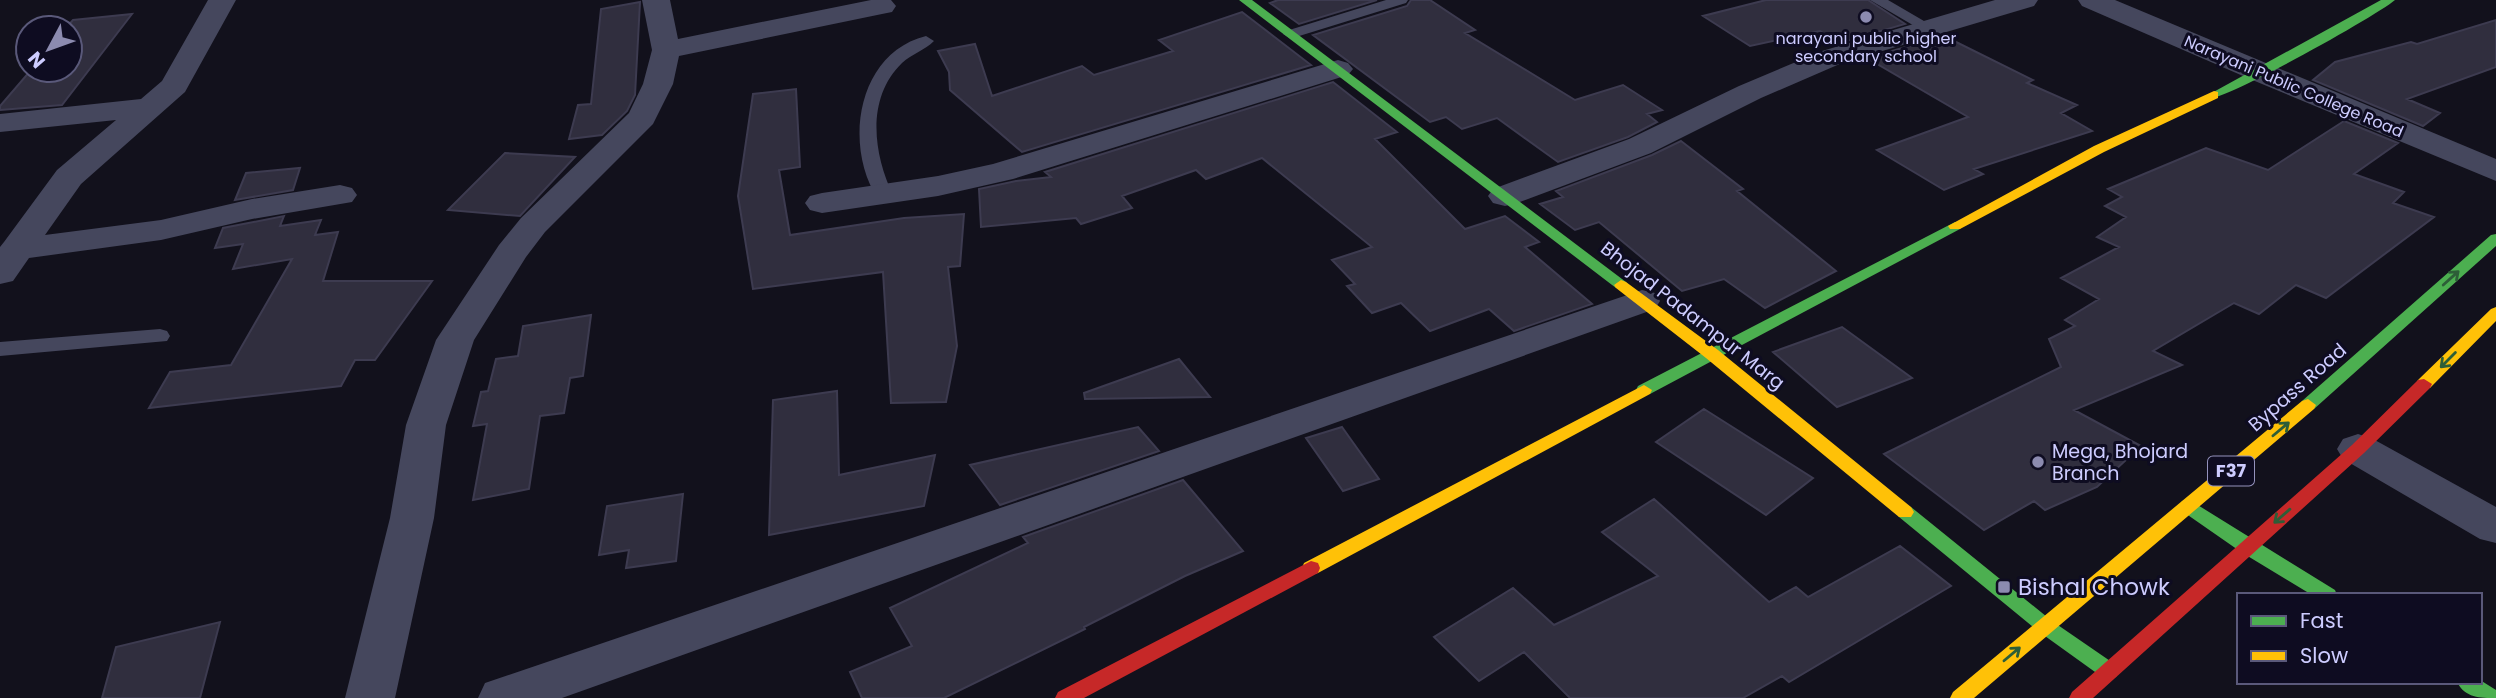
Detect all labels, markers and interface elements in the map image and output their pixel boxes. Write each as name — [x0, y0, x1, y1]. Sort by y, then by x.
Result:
marker: narayani public higher secondary school — [1858, 9, 1874, 25]
north arrow — [14, 14, 84, 84]
place label: narayani public higher secondary school — [1776, 27, 1957, 68]
street label: Narayani Public College Road — [2181, 30, 2407, 143]
text: N — [22, 46, 51, 74]
street label: Bhojad Padampur Marg — [1595, 235, 1790, 396]
one-way arrow — [2442, 270, 2460, 286]
street label: Bypass Road — [2242, 337, 2352, 438]
one-way arrow — [2439, 351, 2456, 368]
one-way arrow — [2271, 421, 2289, 437]
place label: Mega, Bhojard Branch — [2052, 438, 2188, 487]
marker: Mega, Bhojard Branch — [2030, 454, 2046, 470]
road number: F37 — [2208, 457, 2254, 486]
one-way arrow — [2274, 508, 2292, 524]
place label: Bishal Chowk — [2018, 571, 2170, 603]
marker: Bishal Chowk — [1996, 579, 2012, 595]
legend — [2237, 593, 2482, 684]
text: Fast — [2300, 606, 2343, 635]
text: Slow — [2300, 641, 2348, 670]
one-way arrow — [2003, 646, 2021, 662]

